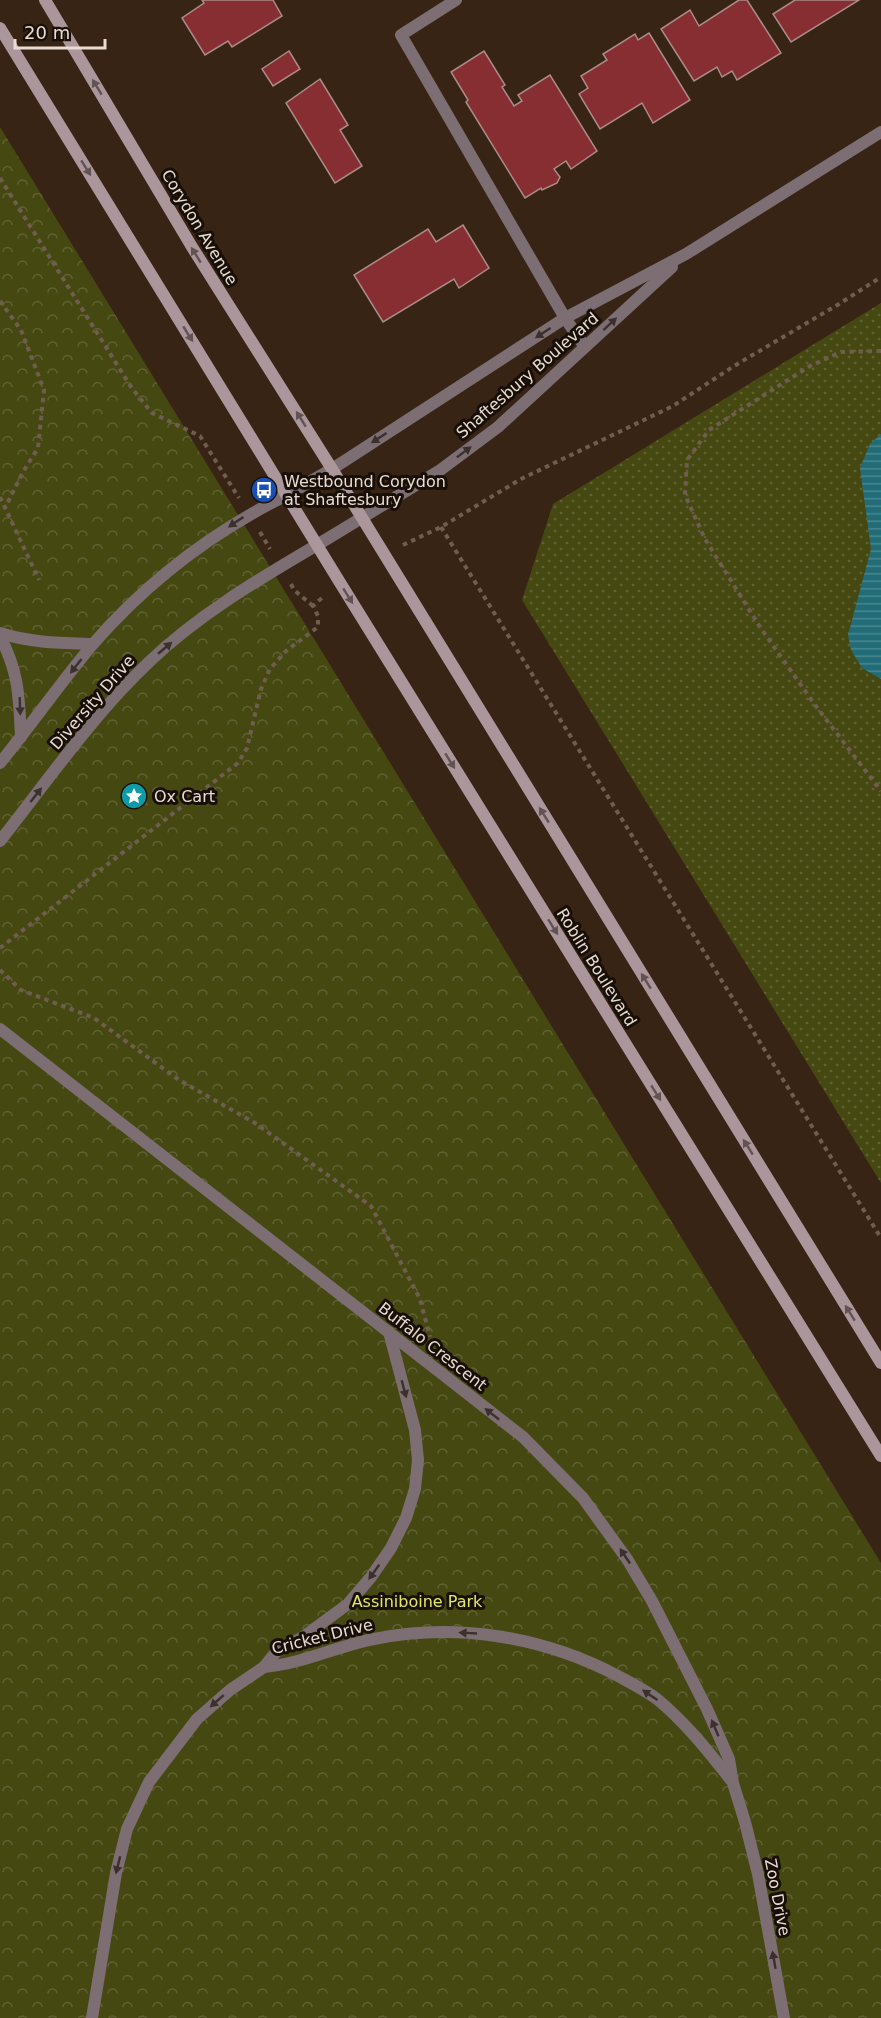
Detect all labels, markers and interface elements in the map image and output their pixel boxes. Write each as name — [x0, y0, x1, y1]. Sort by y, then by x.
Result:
scale bar — [15, 12, 105, 50]
text: 20 m — [24, 22, 70, 43]
one-way arrow — [91, 79, 102, 95]
one-way arrow — [80, 160, 91, 176]
street label: Corydon Avenue — [158, 166, 242, 289]
one-way arrow — [191, 246, 202, 263]
street label: Shaftesbury Boulevard — [452, 308, 602, 442]
one-way arrow — [603, 317, 617, 331]
one-way arrow — [183, 326, 194, 342]
one-way arrow — [535, 327, 551, 338]
one-way arrow — [295, 411, 306, 427]
one-way arrow — [371, 433, 387, 444]
one-way arrow — [456, 447, 471, 459]
place label: Westbound Corydon at Shaftesbury — [284, 472, 446, 509]
bus stop icon: Westbound Corydon at Shaftesbury — [249, 475, 279, 505]
one-way arrow — [228, 516, 244, 527]
one-way arrow — [342, 587, 353, 604]
one-way arrow — [157, 642, 173, 655]
street label: Diversity Drive — [46, 651, 139, 753]
one-way arrow — [70, 658, 83, 674]
one-way arrow — [15, 696, 24, 715]
one-way arrow — [445, 753, 456, 769]
place icon: Ox Cart — [119, 781, 149, 811]
one-way arrow — [30, 787, 42, 802]
place label: Ox Cart — [154, 787, 215, 806]
one-way arrow — [538, 807, 549, 823]
street label: Roblin Boulevard — [553, 905, 641, 1030]
one-way arrow — [548, 919, 559, 935]
one-way arrow — [640, 973, 651, 989]
one-way arrow — [650, 1085, 661, 1101]
one-way arrow — [743, 1139, 754, 1155]
street label: Buffalo Crescent — [375, 1298, 491, 1394]
one-way arrow — [845, 1305, 856, 1321]
one-way arrow — [400, 1380, 410, 1398]
one-way arrow — [485, 1408, 501, 1420]
one-way arrow — [619, 1548, 631, 1564]
one-way arrow — [368, 1564, 380, 1580]
park label: Assiniboine Park — [352, 1592, 483, 1611]
street label: Cricket Drive — [270, 1615, 375, 1658]
one-way arrow — [459, 1629, 478, 1638]
one-way arrow — [642, 1690, 659, 1701]
one-way arrow — [210, 1694, 225, 1707]
one-way arrow — [710, 1719, 719, 1737]
one-way arrow — [112, 1856, 122, 1874]
street label: Zoo Drive — [761, 1857, 794, 1937]
one-way arrow — [769, 1951, 778, 1970]

